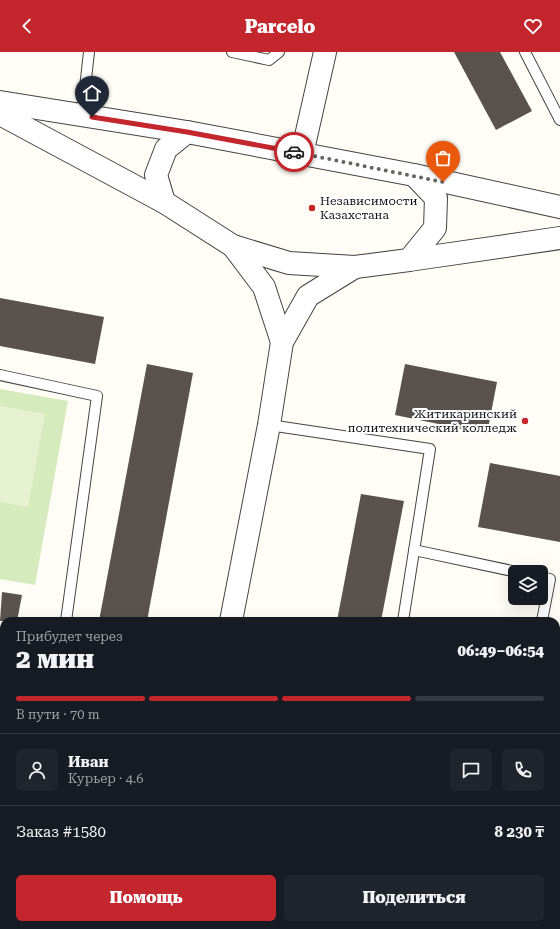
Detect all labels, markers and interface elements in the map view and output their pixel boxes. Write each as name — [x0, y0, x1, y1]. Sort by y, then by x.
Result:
icon: back — [16, 15, 38, 37]
icon: heart — [522, 15, 544, 37]
text: Parcelo — [245, 16, 315, 37]
pin — [75, 76, 109, 117]
icon: home — [81, 82, 103, 104]
courier — [274, 132, 314, 172]
icon: car — [283, 141, 305, 163]
pin — [426, 141, 460, 182]
icon: bag — [432, 147, 454, 169]
place label: Независимости Казахстана — [320, 194, 418, 222]
marker: Независимости Казахстана — [307, 203, 317, 213]
place label: Житикаринский политехнический колледж — [348, 407, 517, 435]
marker: Житикаринский политехнический колледж — [520, 416, 530, 426]
map controls — [508, 565, 548, 605]
button: layers — [508, 565, 548, 605]
text: Прибудет через — [16, 629, 123, 644]
text: 06:49–06:54 — [458, 642, 544, 660]
text: 2 мин — [16, 644, 94, 674]
text: В пути · 70 m — [16, 707, 100, 722]
button: person — [16, 749, 58, 791]
button: chat — [450, 749, 492, 791]
button: phone — [502, 749, 544, 791]
text: Иван — [68, 753, 109, 771]
text: Курьер · 4.6 — [68, 771, 144, 786]
text: Заказ #1580 — [16, 823, 106, 841]
text: 8 230 ₸ — [494, 823, 544, 841]
button: Помощь — [16, 875, 276, 921]
button: Поделиться — [284, 875, 544, 921]

